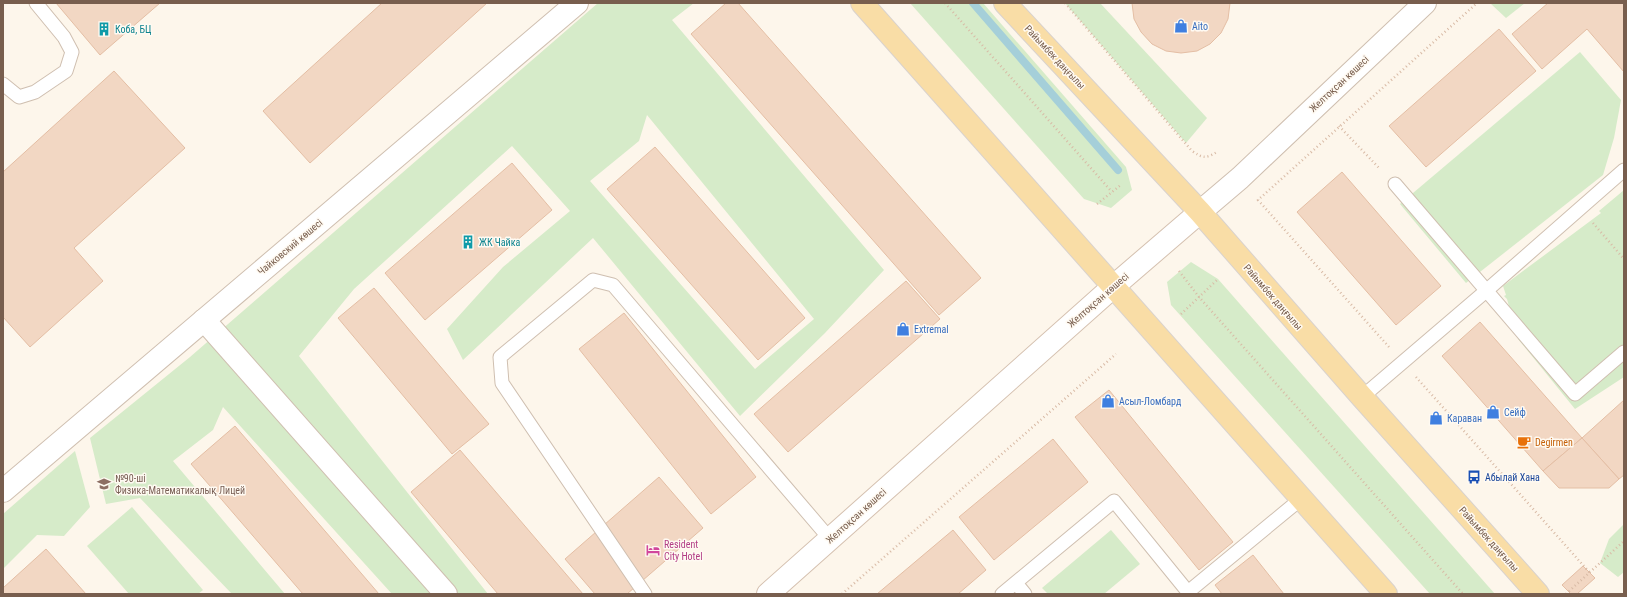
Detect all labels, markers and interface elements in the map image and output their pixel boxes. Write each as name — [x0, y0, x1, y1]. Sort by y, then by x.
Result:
shop icon: Aito — [1173, 18, 1189, 34]
building icon: Коба, БЦ — [96, 21, 112, 37]
place label: Aito — [1192, 21, 1208, 32]
street label: Райымбек даңғылы — [1023, 23, 1087, 91]
place label: Коба, БЦ — [115, 24, 152, 35]
street label: Желтоқсан көшесі — [1307, 54, 1371, 114]
street label: Чайковский көшесі — [255, 217, 325, 277]
building icon: ЖК Чайка — [460, 234, 476, 250]
place label: ЖК Чайка — [479, 237, 521, 248]
street label: Райымбек даңғылы — [1242, 262, 1304, 332]
street label: Желтоқсан көшесі — [1065, 271, 1131, 329]
shop icon: Extremal — [895, 321, 911, 337]
place label: Extremal — [914, 324, 949, 335]
shop icon: Асыл-Ломбард — [1100, 393, 1116, 409]
place label: Асыл-Ломбард — [1119, 396, 1182, 407]
shop icon: Сейф — [1485, 404, 1501, 420]
place label: Сейф — [1504, 407, 1526, 418]
shop icon: Караван — [1428, 410, 1444, 426]
place label: Караван — [1447, 413, 1482, 424]
cafe icon: Degirmen — [1516, 434, 1532, 450]
place label: Degirmen — [1535, 437, 1573, 448]
bus stop icon: Абылай Хана — [1466, 469, 1482, 485]
place label: Абылай Хана — [1485, 472, 1540, 483]
place label: №90-ші Физика-Математикалық Лицей — [115, 473, 245, 496]
school or university icon: №90-ші Физика-Математикалық Лицей — [96, 476, 112, 492]
street label: Желтоқсан көшесі — [824, 486, 888, 546]
street label: Райымбек даңғылы — [1457, 504, 1521, 574]
place label: Resident City Hotel — [664, 539, 703, 562]
hotel icon: Resident City Hotel — [645, 542, 661, 558]

